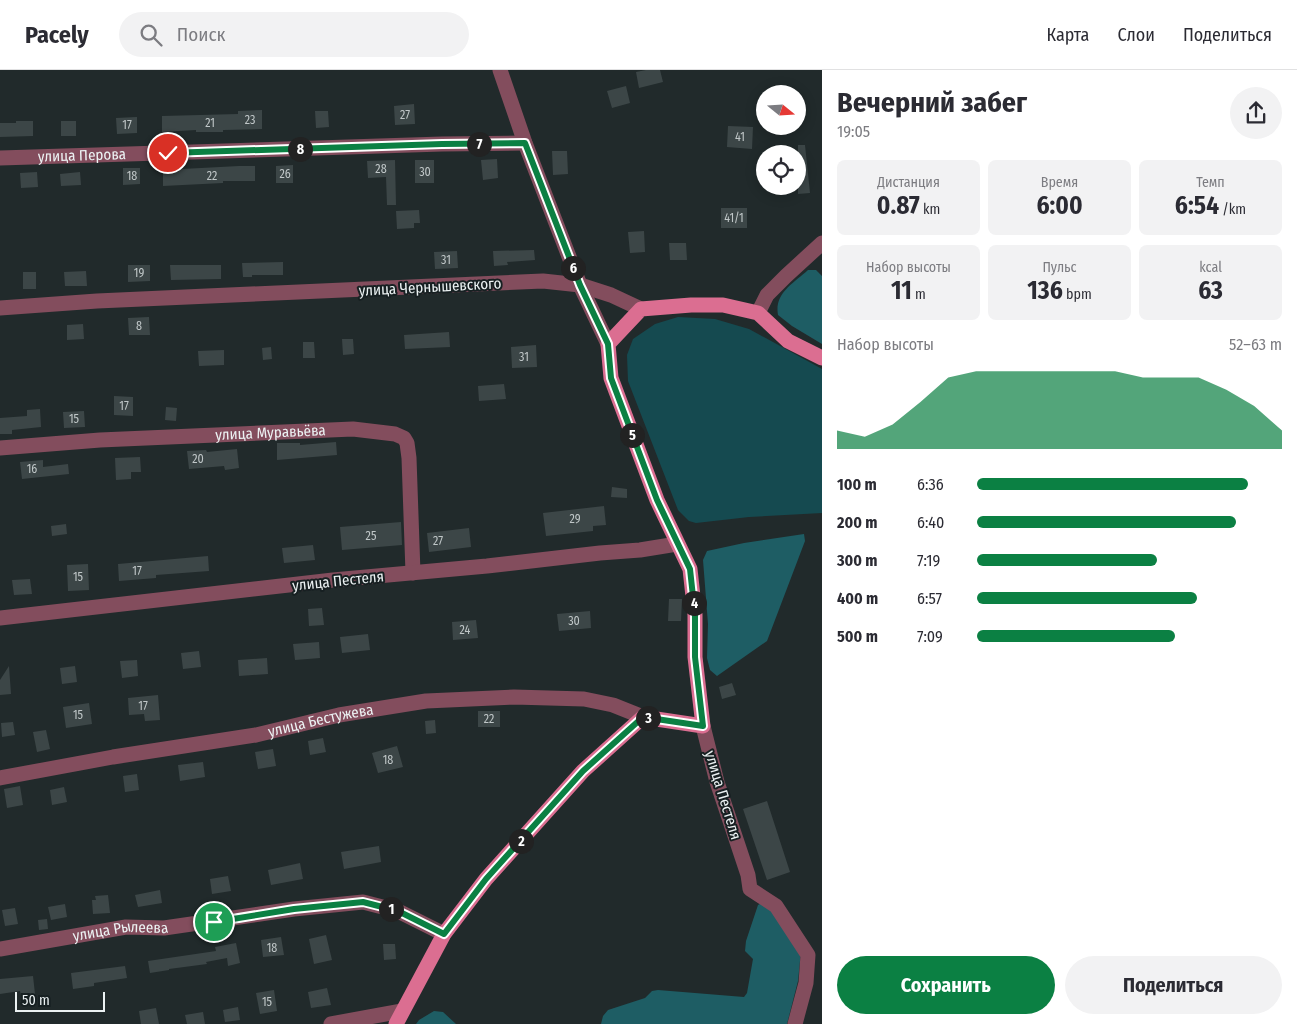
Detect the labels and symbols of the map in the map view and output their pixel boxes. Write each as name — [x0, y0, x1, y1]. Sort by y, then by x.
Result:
north arrow — [756, 85, 806, 135]
house number: 27 — [400, 108, 410, 122]
house number: 23 — [245, 113, 255, 127]
house number: 21 — [205, 116, 215, 130]
house number: 17 — [122, 118, 132, 132]
house number: 41 — [735, 130, 745, 144]
pin — [147, 132, 189, 174]
pin: 7 — [466, 132, 492, 156]
pin: 8 — [288, 136, 312, 162]
street label: улица Перова — [38, 145, 126, 166]
house number: 28 — [375, 162, 387, 176]
house number: 30 — [419, 165, 431, 179]
house number: 26 — [279, 167, 291, 181]
house number: 18 — [127, 169, 137, 183]
house number: 22 — [207, 169, 217, 183]
house number: 41/1 — [724, 211, 744, 225]
house number: 31 — [441, 253, 451, 267]
pin: 6 — [560, 256, 586, 280]
house number: 19 — [134, 266, 144, 280]
street label: улица Чернышевского — [358, 274, 502, 300]
house number: 8 — [136, 319, 142, 333]
house number: 31 — [519, 350, 529, 364]
house number: 17 — [119, 399, 129, 413]
house number: 15 — [69, 412, 80, 426]
street label: улица Муравьёва — [215, 421, 326, 444]
pin: 5 — [620, 422, 644, 448]
house number: 20 — [192, 452, 204, 466]
house number: 16 — [27, 462, 37, 476]
house number: 29 — [569, 512, 581, 526]
house number: 25 — [366, 529, 377, 543]
house number: 27 — [433, 534, 443, 548]
house number: 17 — [132, 564, 142, 578]
street label: улица Пестеля — [291, 567, 385, 595]
house number: 15 — [73, 570, 84, 584]
pin: 4 — [682, 590, 706, 616]
house number: 30 — [568, 614, 580, 628]
house number: 24 — [460, 623, 471, 637]
house number: 17 — [138, 699, 148, 713]
street label: улица Бестужева — [266, 701, 375, 741]
pin: 3 — [636, 706, 660, 730]
house number: 15 — [73, 708, 84, 722]
house number: 22 — [484, 712, 494, 726]
street label: улица Пестеля — [701, 748, 745, 842]
house number: 18 — [383, 753, 393, 767]
pin: 2 — [508, 828, 534, 854]
pin: 1 — [378, 896, 404, 922]
pin — [193, 901, 235, 943]
street label: улица Рылеева — [71, 917, 169, 945]
house number: 18 — [267, 941, 277, 955]
scale bar — [15, 989, 105, 1012]
house number: 15 — [262, 995, 273, 1009]

